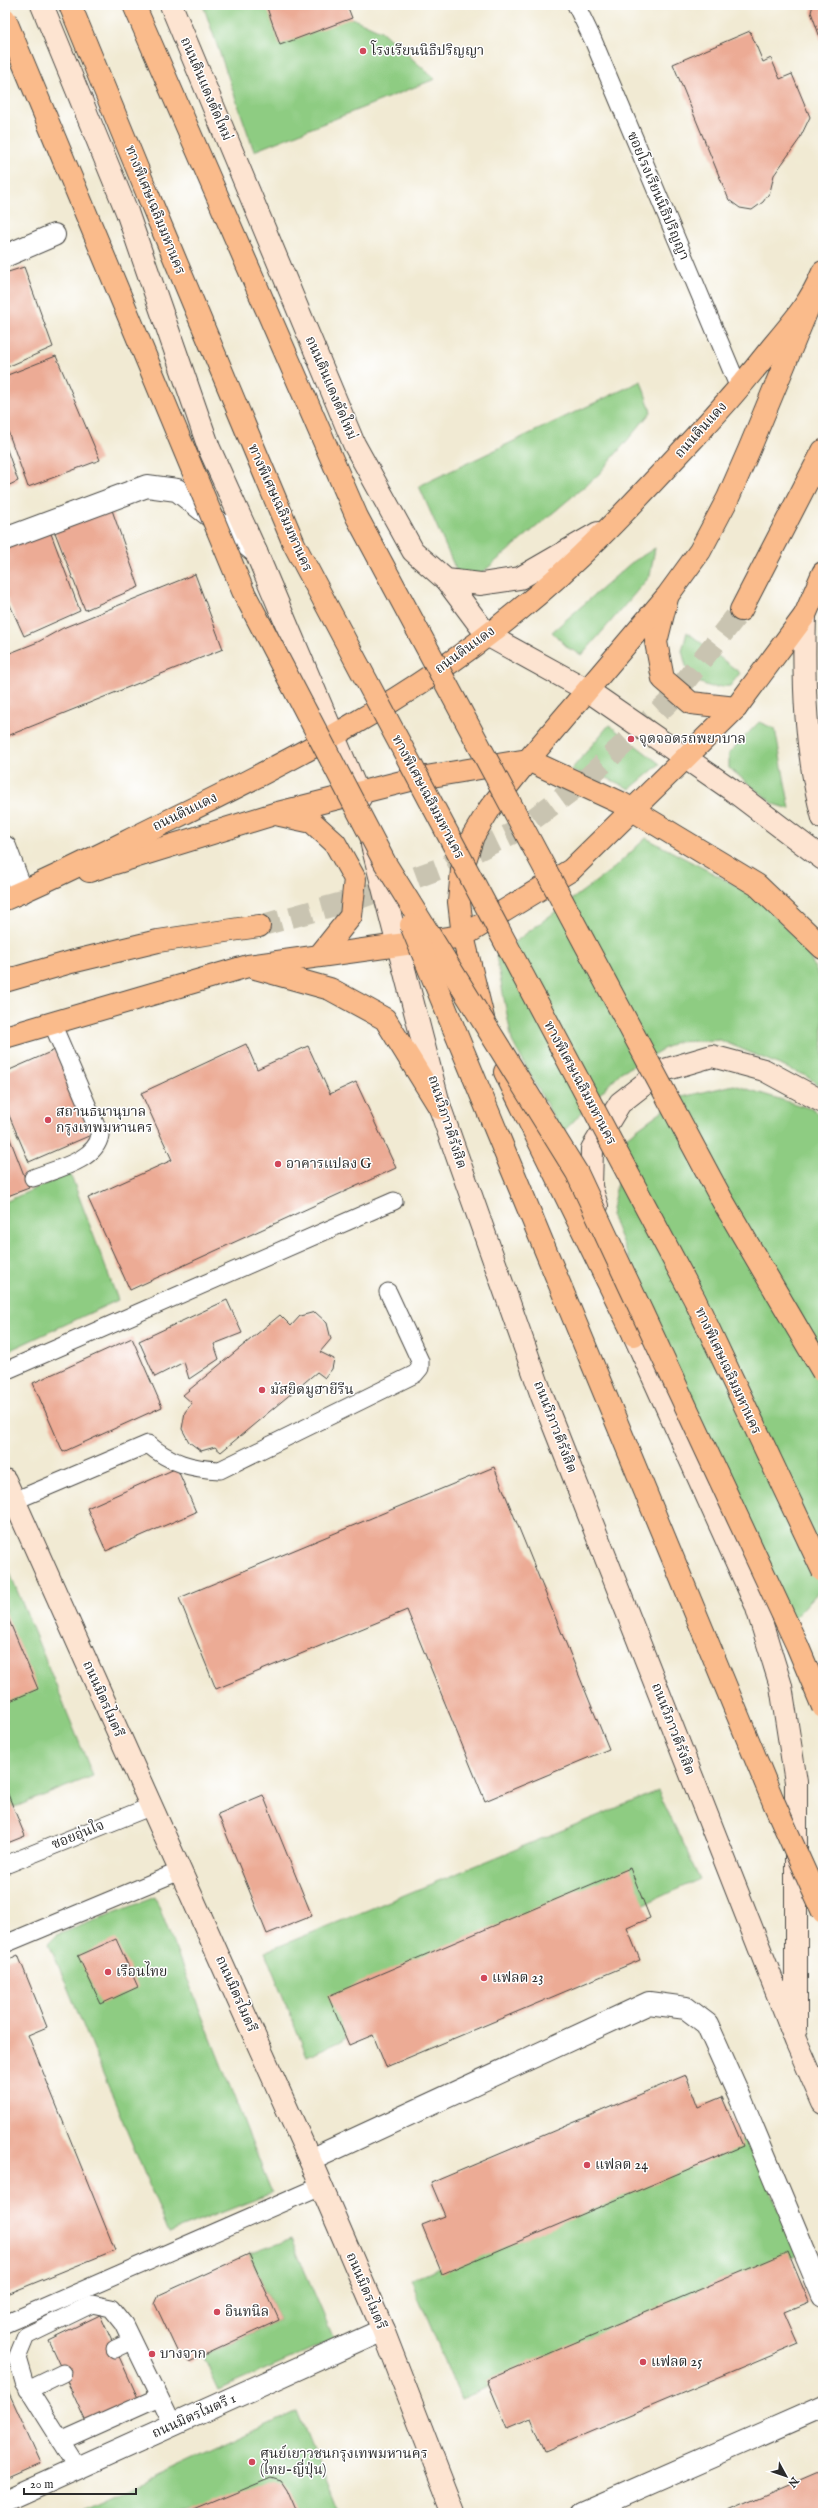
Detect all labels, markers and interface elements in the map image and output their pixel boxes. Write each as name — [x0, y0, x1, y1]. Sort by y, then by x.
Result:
street label: ถนนดินแดงตัดใหม่ — [176, 34, 238, 144]
place label: โรงเรียนนิธิปริญญา — [370, 40, 484, 60]
marker: โรงเรียนนิธิปริญญา — [358, 46, 368, 56]
street label: ซอยโรงเรียนนิธิปริญญา — [623, 128, 695, 263]
street label: ทางพิเศษเฉลิมมหานคร — [121, 143, 189, 277]
street label: ถนนดินแดงตัดใหม่ — [301, 333, 363, 443]
street label: ถนนดินแดง — [671, 398, 731, 462]
street label: ทางพิเศษเฉลิมมหานคร — [244, 441, 316, 575]
street label: ถนนดินแดง — [431, 622, 499, 678]
place label: จุดจอดรถพยาบาล — [639, 730, 746, 748]
street label: ทางพิเศษเฉลิมมหานคร — [388, 732, 468, 862]
marker: จุดจอดรถพยาบาล — [626, 734, 636, 744]
street label: ถนนดินแดง — [149, 789, 221, 835]
street label: ทางพิเศษเฉลิมมหานคร — [540, 1018, 620, 1148]
street label: ถนนวิภาวดีรังสิต — [423, 1073, 471, 1171]
place label: สถานธนานุบาล กรุงเทพมหานคร — [56, 1103, 152, 1137]
marker: สถานธนานุบาล กรุงเทพมหานคร — [43, 1115, 53, 1125]
place label: อาคารแปลง G — [286, 1155, 372, 1173]
marker: อาคารแปลง G — [273, 1159, 283, 1169]
street label: ทางพิเศษเฉลิมมหานคร — [691, 1305, 765, 1437]
street label: ถนนวิภาวดีรังสิต — [529, 1378, 581, 1476]
place label: มัสยิดมูฮายีรีน — [270, 1381, 354, 1399]
marker: มัสยิดมูฮายีรีน — [257, 1385, 267, 1395]
street label: ถนนมิตรไมตรี — [78, 1657, 130, 1740]
street label: ถนนวิภาวดีรังสิต — [647, 1680, 699, 1778]
street label: ซอยอุ่นใจ — [48, 1814, 107, 1854]
street label: ถนนมิตรไมตรี — [211, 1952, 263, 2035]
place label: เรือนไทย — [116, 1961, 167, 1981]
marker: เรือนไทย — [103, 1967, 113, 1977]
place label: แฟลต 23 — [492, 1969, 543, 1987]
marker: แฟลต 23 — [479, 1973, 489, 1983]
place label: แฟลต 24 — [595, 2156, 648, 2174]
marker: แฟลต 24 — [582, 2160, 592, 2170]
street label: ถนนมิตรไมตรี — [342, 2249, 392, 2332]
place label: อินทนิล — [225, 2303, 269, 2321]
marker: อินทนิล — [212, 2307, 222, 2317]
place label: บางจาก — [160, 2345, 206, 2363]
marker: บางจาก — [147, 2349, 157, 2359]
place label: แฟลต 25 — [651, 2353, 702, 2371]
marker: แฟลต 25 — [638, 2357, 648, 2367]
street label: ถนนมิตรไมตรี 1 — [148, 2388, 239, 2443]
place label: ศูนย์เยาวชนกรุงเทพมหานคร (ไทย-ญี่ปุ่น) — [260, 2444, 428, 2479]
north arrow — [766, 2456, 806, 2496]
marker: ศูนย์เยาวชนกรุงเทพมหานคร (ไทย-ญี่ปุ่น) — [247, 2457, 257, 2467]
scale bar — [24, 2470, 136, 2496]
text: N — [784, 2473, 802, 2490]
text: 20 m — [30, 2477, 53, 2492]

